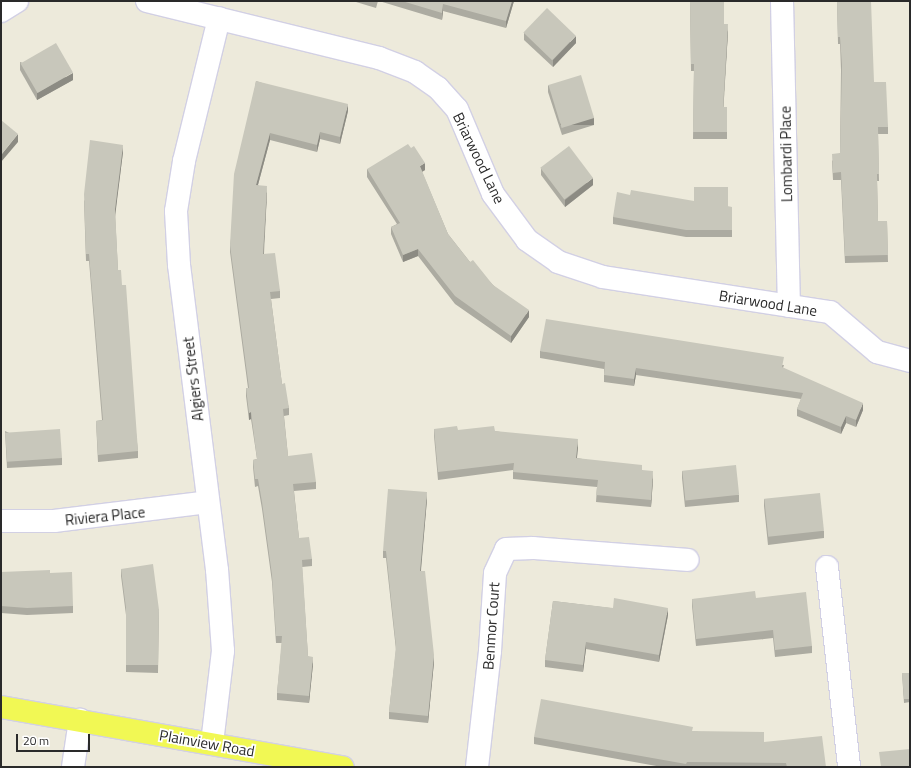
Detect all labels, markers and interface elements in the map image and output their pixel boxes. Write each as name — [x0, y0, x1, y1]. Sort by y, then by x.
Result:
street label: Lombardi Place — [776, 106, 796, 202]
street label: Briarwood Lane — [449, 109, 509, 207]
street label: Briarwood Lane — [718, 286, 818, 320]
street label: Algiers Street — [179, 336, 207, 422]
street label: Riviera Place — [64, 503, 146, 529]
street label: Benmor Court — [479, 581, 503, 671]
scale bar — [18, 726, 92, 752]
street label: Plainview Road — [158, 726, 256, 760]
text: 20 m — [23, 731, 49, 750]

